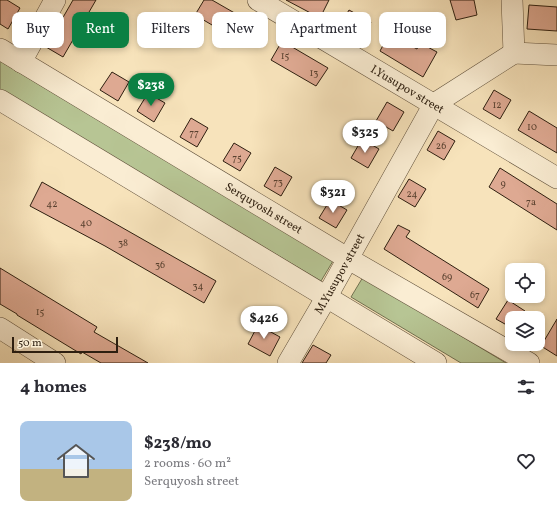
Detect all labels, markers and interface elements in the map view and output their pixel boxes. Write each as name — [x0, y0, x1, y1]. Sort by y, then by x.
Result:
chip: Buy — [12, 12, 64, 48]
chip: Rent — [72, 12, 129, 48]
chip: Filters — [137, 12, 204, 48]
chip: New — [212, 12, 268, 48]
chip: Apartment — [276, 12, 371, 48]
chip: House — [379, 12, 446, 48]
house number: 15 — [281, 49, 290, 63]
street label: I.Yusupov street — [367, 62, 447, 118]
house number: 13 — [309, 66, 319, 80]
pin: $238 — [127, 73, 175, 107]
text: $238 — [137, 77, 165, 95]
house number: 12 — [492, 98, 502, 112]
pin: $325 — [341, 120, 389, 154]
house number: 10 — [527, 120, 537, 134]
text: $325 — [352, 124, 378, 142]
house number: 77 — [189, 126, 199, 140]
house number: 26 — [436, 139, 446, 153]
house number: 75 — [232, 151, 242, 165]
house number: 73 — [273, 175, 283, 189]
house number: 9 — [500, 177, 506, 191]
street label: Serquyosh street — [222, 179, 305, 238]
pin: $321 — [309, 180, 357, 214]
text: $321 — [320, 184, 346, 202]
house number: 24 — [406, 187, 418, 201]
house number: 7a — [526, 195, 536, 209]
house number: 42 — [46, 197, 58, 211]
house number: 40 — [80, 216, 92, 230]
street label: M.Yusupov street — [311, 231, 369, 317]
house number: 38 — [118, 236, 128, 250]
house number: 36 — [155, 258, 165, 272]
map controls — [505, 263, 545, 351]
button: locate — [505, 263, 545, 303]
house number: 69 — [442, 270, 452, 284]
house number: 34 — [192, 279, 204, 293]
house number: 67 — [470, 288, 480, 302]
house number: 15 — [36, 305, 45, 319]
pin: $426 — [240, 306, 288, 340]
text: $426 — [249, 310, 279, 328]
button: layers — [505, 311, 545, 351]
scale bar — [12, 335, 118, 354]
text: 50 m — [18, 336, 42, 351]
text: 4 homes — [20, 376, 87, 399]
icon: filters — [515, 376, 537, 398]
text: $238/mo — [144, 432, 211, 455]
icon: home — [52, 437, 100, 485]
icon: heart — [515, 450, 537, 472]
text: 2 rooms · 60 m² — [144, 455, 231, 473]
text: Serquyosh street — [144, 473, 239, 491]

